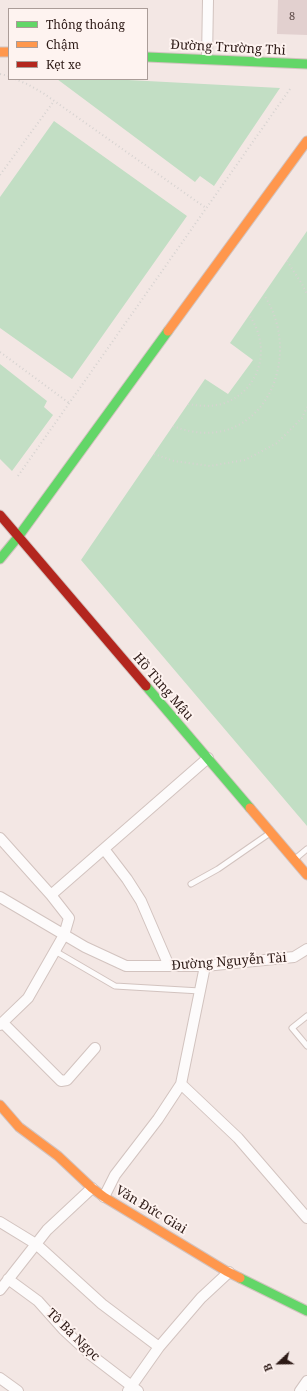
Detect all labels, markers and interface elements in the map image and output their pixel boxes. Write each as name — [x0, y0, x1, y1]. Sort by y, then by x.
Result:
legend — [8, 8, 148, 80]
house number: 8 — [289, 10, 295, 24]
text: Thông thoáng — [46, 16, 125, 33]
text: Chậm — [46, 36, 79, 53]
street label: Đường Trường Thi — [170, 37, 286, 59]
text: Kẹt xe — [46, 56, 81, 73]
street label: Hồ Tùng Mậu — [130, 650, 196, 724]
street label: Đường Nguyễn Tài — [171, 950, 287, 974]
street label: Văn Đức Giai — [113, 1183, 189, 1237]
street label: Tô Bá Ngọc — [43, 1306, 103, 1364]
north arrow — [259, 1343, 299, 1383]
text: B — [259, 1361, 276, 1374]

